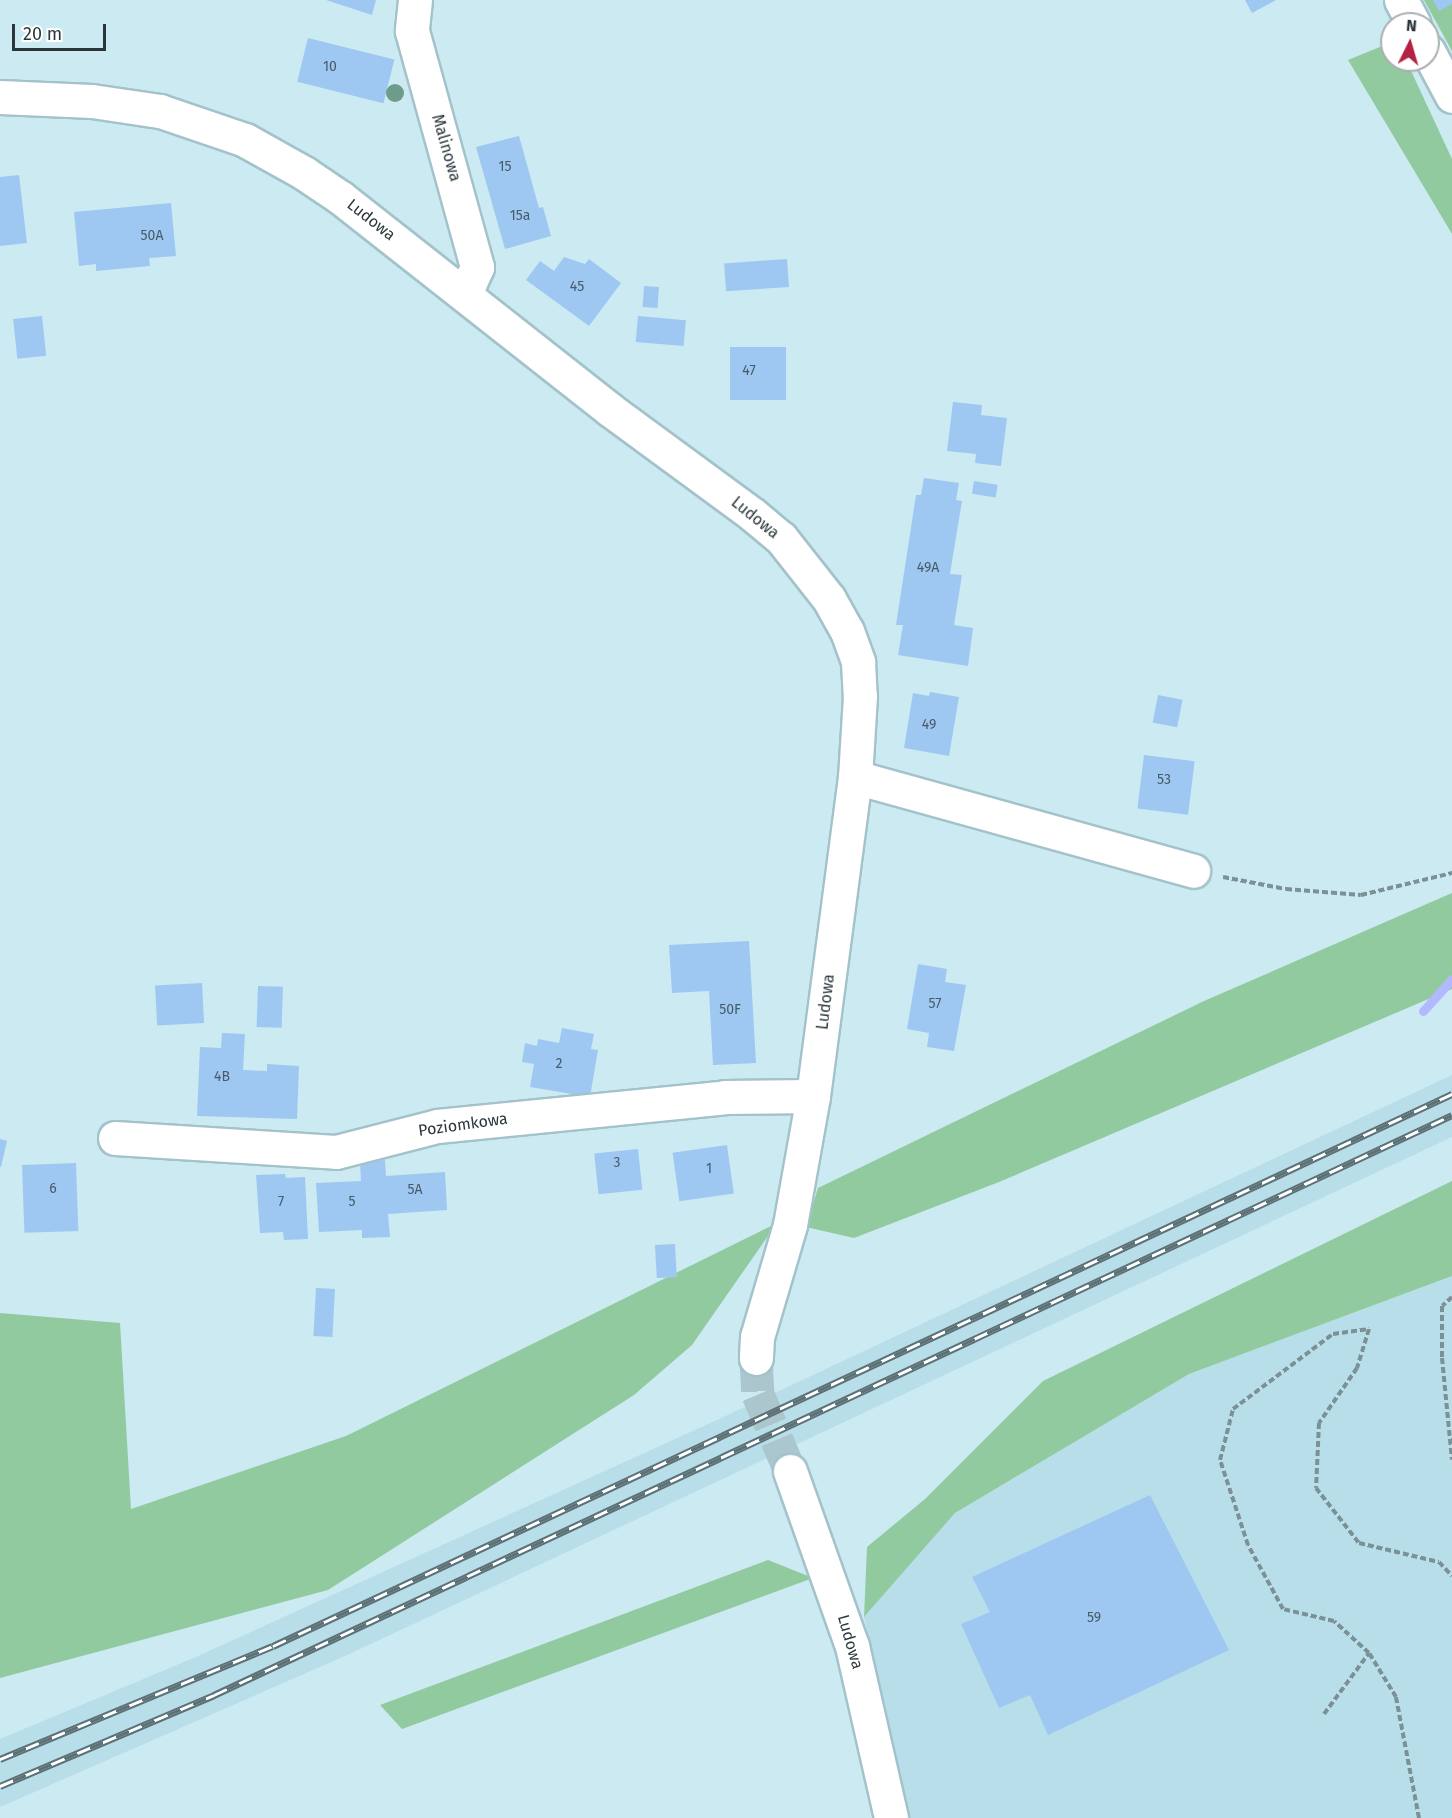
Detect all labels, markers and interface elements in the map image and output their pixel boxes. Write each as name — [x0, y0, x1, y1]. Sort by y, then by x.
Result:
scale bar — [15, 12, 110, 50]
north arrow — [1380, 12, 1440, 72]
text: N — [1405, 16, 1418, 35]
text: 20 m — [23, 23, 62, 45]
house number: 10 — [323, 59, 337, 75]
street label: Malinowa — [427, 112, 465, 184]
house number: 15 — [498, 159, 512, 175]
street label: Ludowa — [343, 195, 399, 245]
house number: 15a — [510, 208, 530, 224]
house number: 50A — [141, 228, 163, 244]
house number: 45 — [570, 279, 584, 295]
house number: 47 — [742, 363, 756, 379]
street label: Ludowa — [727, 493, 783, 543]
house number: 49A — [917, 560, 939, 576]
house number: 49 — [922, 717, 936, 733]
house number: 53 — [1157, 772, 1171, 788]
street label: Ludowa — [813, 973, 839, 1031]
house number: 57 — [929, 996, 941, 1012]
house number: 50F — [719, 1002, 741, 1018]
house number: 2 — [556, 1056, 562, 1072]
house number: 4B — [214, 1069, 230, 1085]
street label: Poziomkowa — [417, 1109, 509, 1141]
house number: 3 — [614, 1155, 620, 1171]
house number: 1 — [706, 1161, 712, 1177]
house number: 6 — [49, 1181, 57, 1197]
house number: 5A — [407, 1182, 423, 1198]
house number: 7 — [278, 1194, 284, 1210]
house number: 5 — [348, 1194, 356, 1210]
house number: 59 — [1087, 1610, 1101, 1626]
street label: Ludowa — [833, 1612, 867, 1672]

